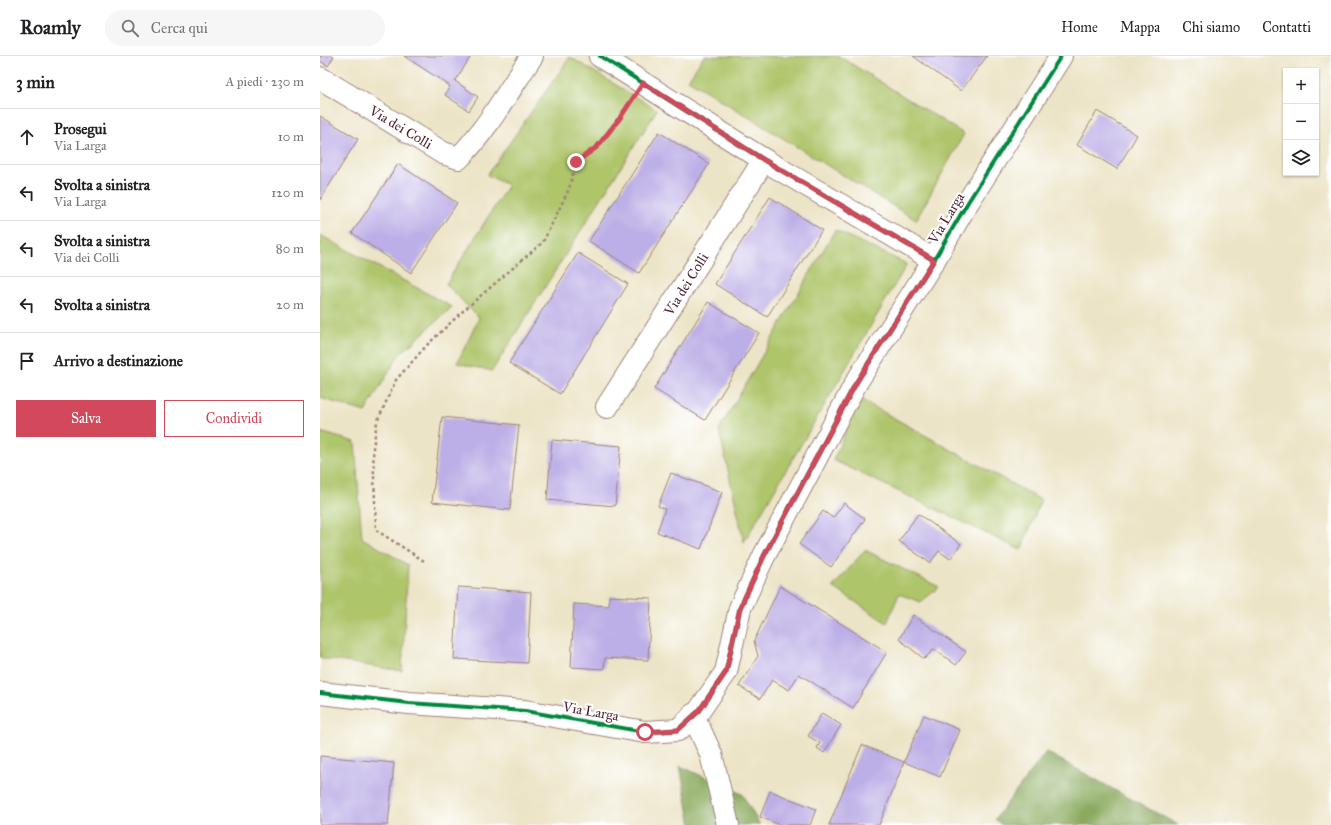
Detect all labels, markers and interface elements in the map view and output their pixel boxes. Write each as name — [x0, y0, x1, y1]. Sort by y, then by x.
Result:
search box — [105, 10, 385, 46]
text: Roamly — [20, 16, 81, 39]
icon: search — [119, 17, 141, 39]
text: Cerca qui — [151, 19, 208, 37]
text: Home — [1061, 19, 1098, 36]
text: Mappa — [1120, 19, 1160, 36]
text: Chi siamo — [1182, 19, 1240, 36]
text: Contatti — [1262, 19, 1311, 36]
map controls — [1283, 68, 1319, 176]
button: + — [1283, 68, 1319, 104]
text: 3 min — [16, 72, 55, 93]
text: A piedi · 230 m — [226, 74, 304, 90]
street label: Via dei Colli — [365, 102, 435, 153]
button: − — [1283, 104, 1319, 140]
text: Prosegui — [54, 120, 107, 138]
icon: ahead — [16, 126, 38, 148]
text: 10 m — [278, 129, 304, 145]
text: Via Larga — [54, 138, 106, 154]
button: layers — [1283, 140, 1319, 176]
route end — [567, 153, 585, 171]
text: Svolta a sinistra — [54, 176, 150, 194]
icon: left — [16, 182, 38, 204]
text: 120 m — [271, 185, 304, 201]
street label: Via Larga — [924, 190, 968, 248]
text: Via Larga — [54, 194, 106, 210]
text: Svolta a sinistra — [54, 232, 150, 250]
icon: left — [16, 238, 38, 260]
text: 80 m — [276, 241, 304, 257]
text: Via dei Colli — [54, 250, 119, 266]
street label: Via dei Colli — [660, 250, 712, 319]
icon: left — [16, 294, 38, 316]
text: Svolta a sinistra — [54, 296, 150, 314]
text: 20 m — [276, 297, 304, 313]
icon: arrive — [16, 350, 38, 372]
text: Arrivo a destinazione — [54, 352, 183, 370]
button: Salva — [16, 400, 156, 437]
button: Condividi — [164, 400, 304, 437]
street label: Via Larga — [561, 698, 620, 725]
route start — [636, 723, 654, 741]

